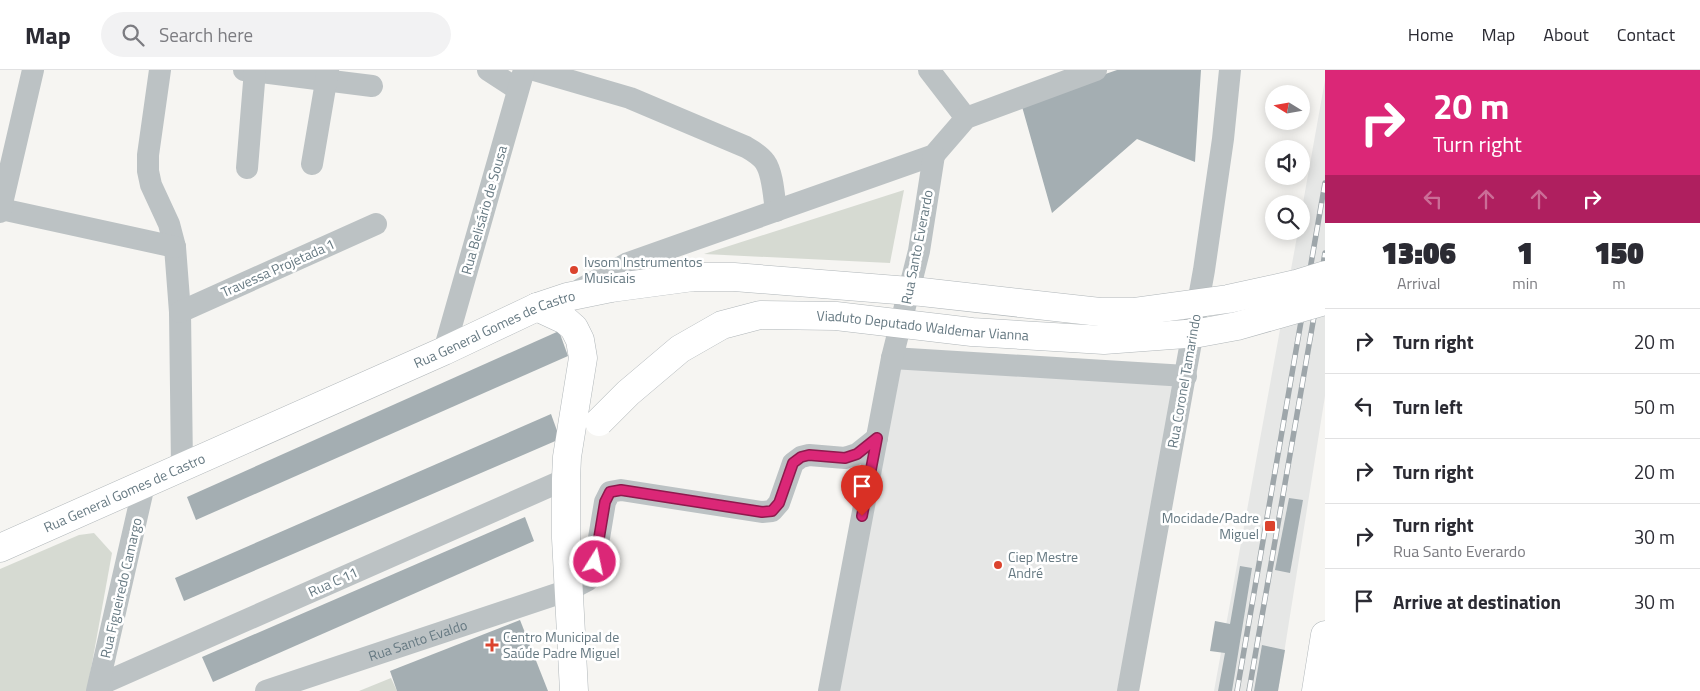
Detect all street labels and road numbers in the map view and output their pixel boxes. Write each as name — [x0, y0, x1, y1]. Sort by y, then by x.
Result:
street label: Rua Belisário de Sousa — [455, 143, 512, 277]
street label: Rua Santo Everardo — [895, 188, 938, 306]
street label: Travessa Projetada 1 — [218, 233, 338, 302]
street label: Rua General Gomes de Castro — [410, 285, 577, 373]
street label: Viaduto Deputado Waldemar Vianna — [816, 305, 1029, 345]
street label: Rua Coronel Tamarindo — [1161, 312, 1206, 450]
street label: Rua General Gomes de Castro — [40, 447, 208, 537]
street label: Rua Figueiredo Camargo — [94, 516, 147, 660]
street label: Rua C 11 — [305, 561, 361, 602]
street label: Rua Santo Evaldo — [365, 614, 470, 666]

